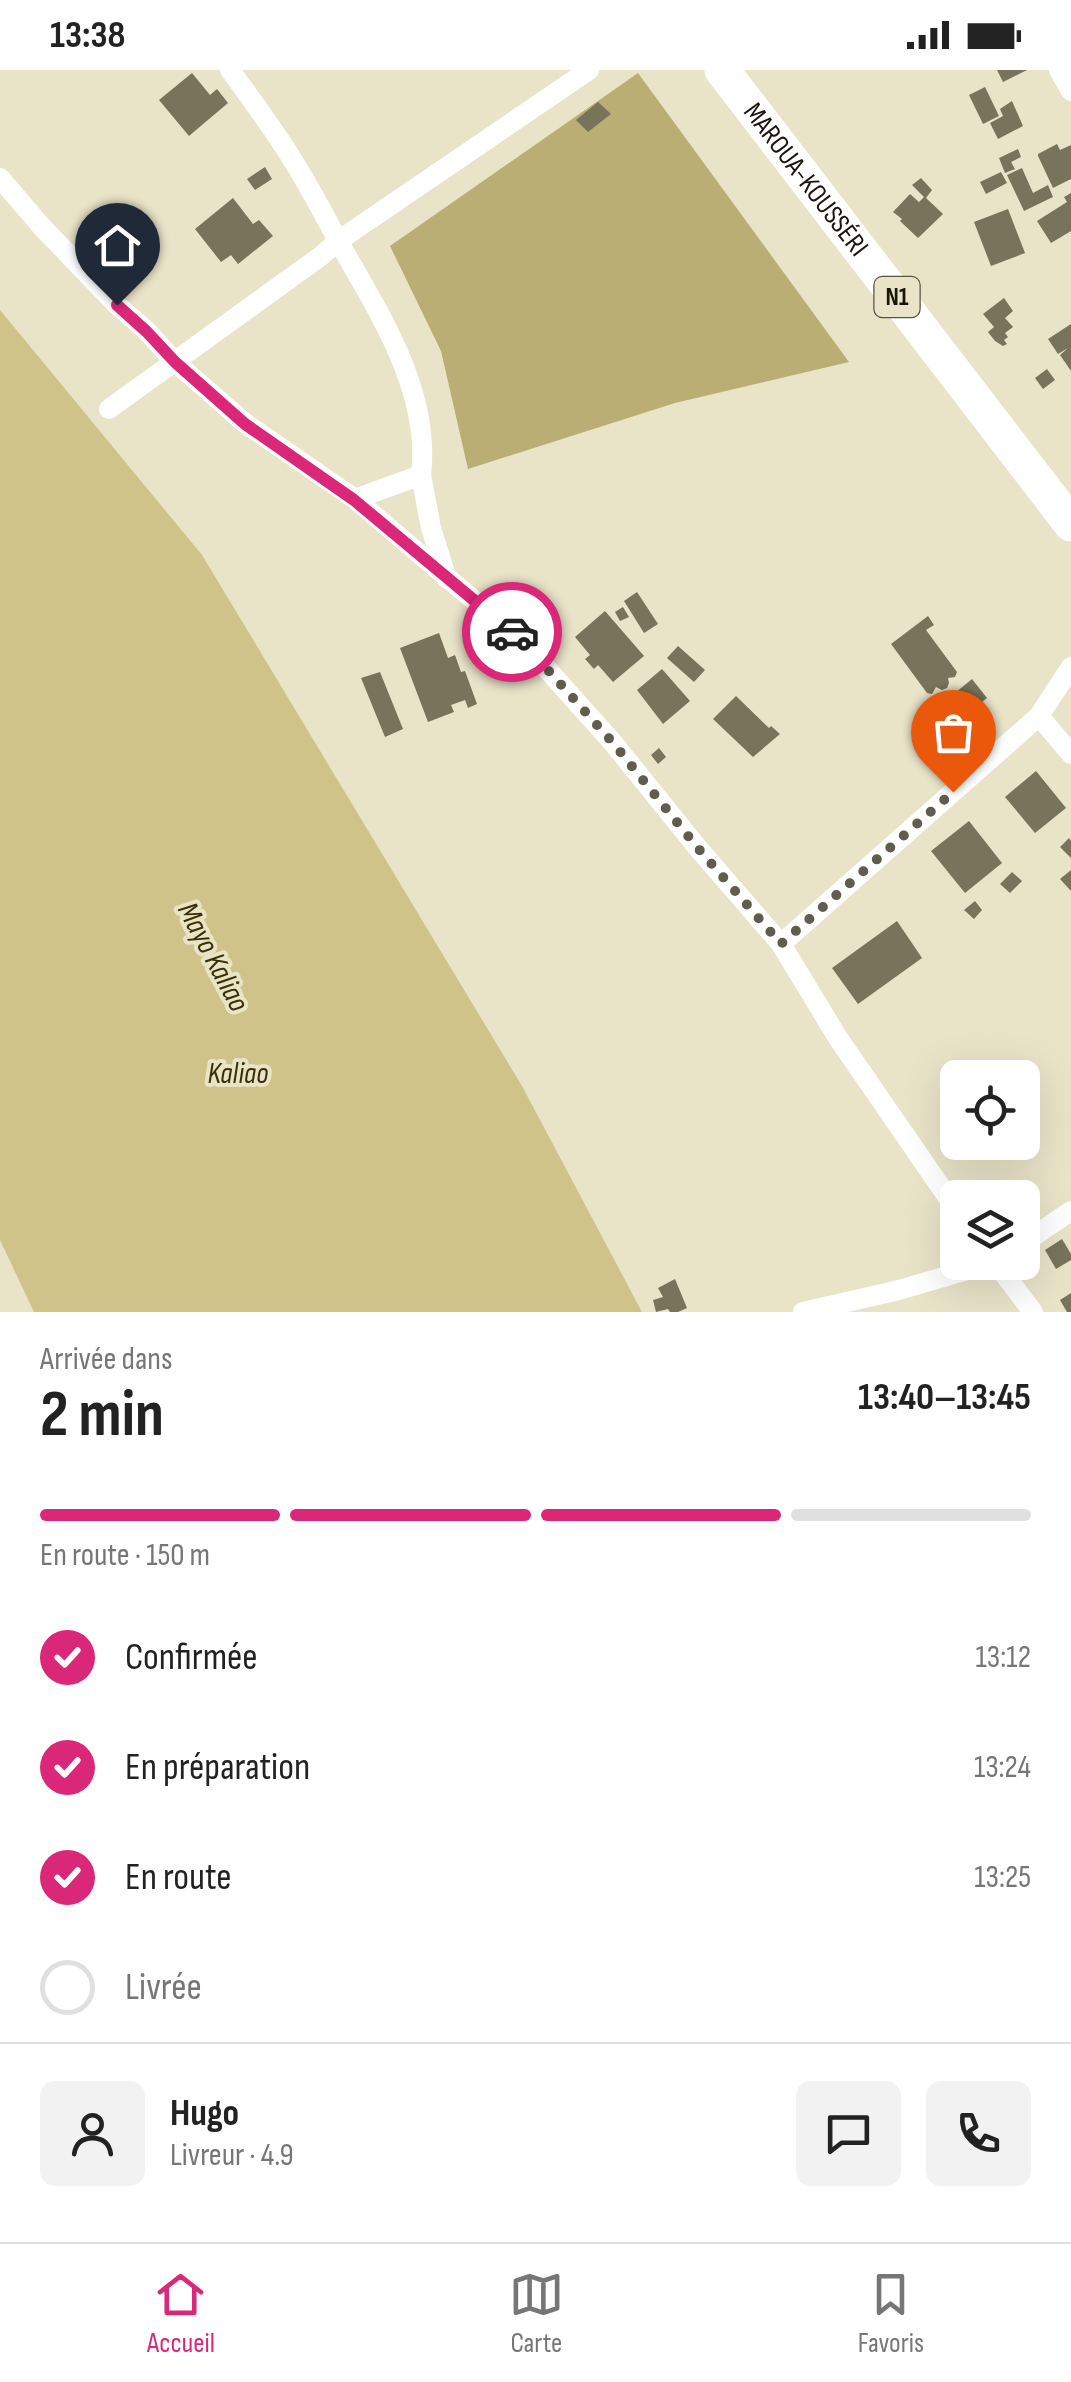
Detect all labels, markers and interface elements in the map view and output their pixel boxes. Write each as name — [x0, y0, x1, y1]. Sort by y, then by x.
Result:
text: 13:38 — [50, 13, 125, 58]
street label: MAROUA-KOUSSÉRI — [737, 96, 875, 263]
pin — [75, 203, 160, 306]
icon: home — [90, 218, 145, 273]
road number: N1 — [874, 277, 920, 317]
courier — [462, 582, 562, 682]
icon: car — [485, 605, 540, 660]
pin — [911, 690, 996, 793]
icon: bag — [926, 705, 981, 760]
water label: Mayo Kaliao — [169, 896, 257, 1018]
water label: Kaliao — [208, 1056, 268, 1092]
map controls — [940, 1060, 1040, 1280]
button: locate — [940, 1060, 1040, 1160]
button: layers — [940, 1180, 1040, 1280]
text: Arrivée dans — [40, 1340, 172, 1379]
text: 13:40–13:45 — [858, 1375, 1031, 1420]
text: 2 min — [40, 1377, 164, 1455]
text: En route · 150 m — [40, 1536, 210, 1575]
icon: check — [40, 1630, 95, 1685]
text: Confirmée — [125, 1635, 258, 1680]
text: 13:12 — [976, 1638, 1031, 1677]
icon: check — [40, 1740, 95, 1795]
text: En préparation — [125, 1745, 310, 1790]
text: 13:24 — [974, 1748, 1031, 1787]
icon: check — [40, 1850, 95, 1905]
text: En route — [125, 1855, 231, 1900]
text: 13:25 — [974, 1858, 1031, 1897]
text: Livrée — [125, 1965, 202, 2010]
button: person — [40, 2081, 145, 2186]
button: chat — [796, 2081, 901, 2186]
button: phone — [926, 2081, 1031, 2186]
text: Hugo — [170, 2091, 239, 2136]
text: Livreur · 4.9 — [170, 2136, 294, 2175]
tab: Accueil — [147, 2267, 215, 2360]
tab: Carte — [509, 2267, 564, 2360]
tab: Favoris — [858, 2267, 924, 2360]

